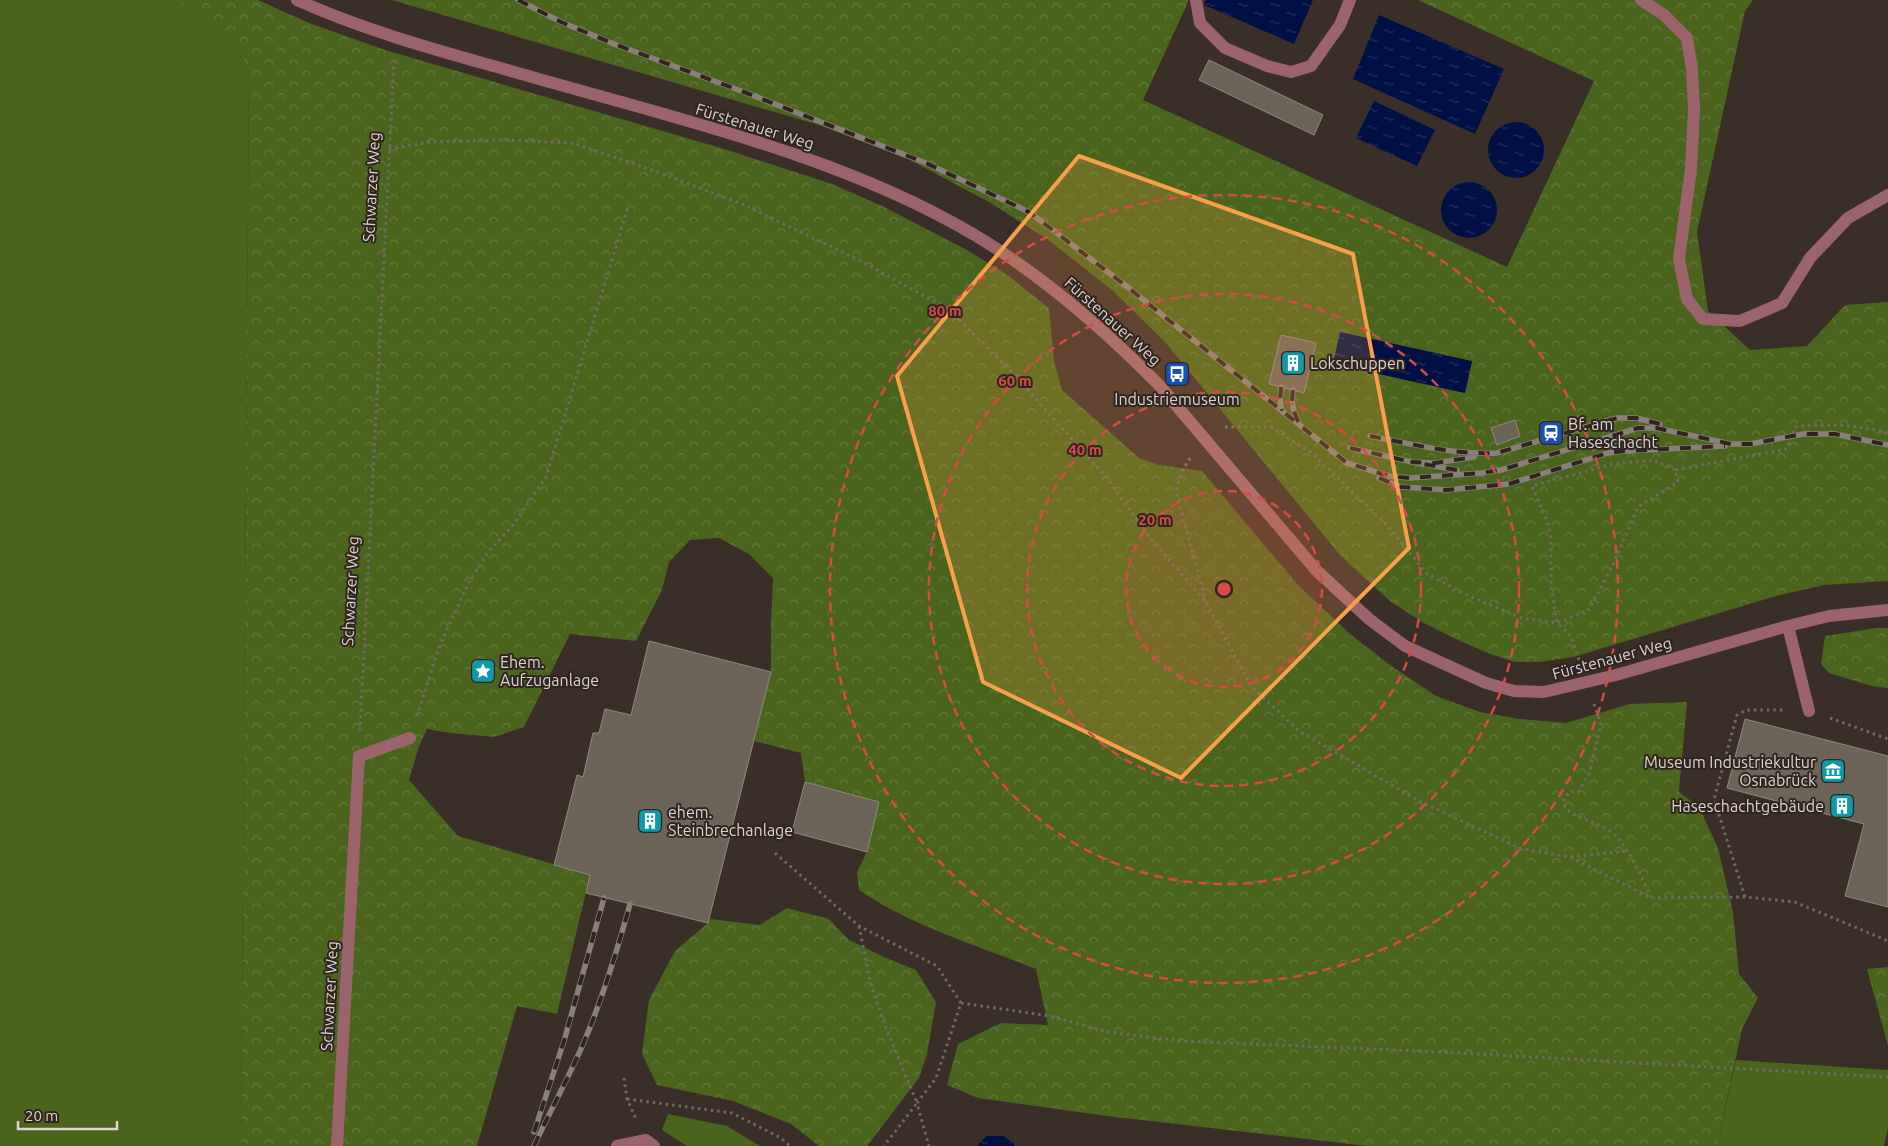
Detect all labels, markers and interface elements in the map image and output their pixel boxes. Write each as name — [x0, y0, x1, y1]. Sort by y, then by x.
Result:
street label: Fürstenauer Weg — [694, 99, 816, 153]
street label: Schwarzer Weg — [359, 132, 383, 242]
street label: Fürstenauer Weg — [1061, 273, 1165, 369]
text: 80 m — [928, 302, 962, 319]
building icon: Lokschuppen — [1280, 350, 1306, 376]
place label: Lokschuppen — [1310, 354, 1405, 372]
bus stop icon: Industriemuseum — [1164, 361, 1190, 387]
text: 60 m — [998, 372, 1032, 389]
place label: Industriemuseum — [1114, 390, 1240, 408]
place label: Bf. am Haseschacht — [1568, 415, 1658, 451]
station icon: Bf. am Haseschacht — [1538, 420, 1564, 446]
text: 40 m — [1068, 441, 1102, 458]
text: 20 m — [1138, 511, 1172, 528]
street label: Schwarzer Weg — [338, 536, 362, 646]
centre of rings — [1215, 580, 1233, 598]
street label: Fürstenauer Weg — [1550, 633, 1674, 683]
place label: Ehem. Aufzuganlage — [500, 653, 599, 689]
place icon: Ehem. Aufzuganlage — [470, 658, 496, 684]
place label: Museum Industriekultur Osnabrück — [1644, 753, 1816, 789]
museum icon: Museum Industriekultur Osnabrück — [1820, 758, 1846, 784]
building icon: Haseschachtgebäude — [1829, 793, 1855, 819]
place label: Haseschachtgebäude — [1671, 797, 1824, 815]
place label: ehem. Steinbrechanlage — [668, 803, 793, 839]
building icon: ehem. Steinbrechanlage — [637, 808, 663, 834]
street label: Schwarzer Weg — [317, 941, 341, 1051]
scale bar — [18, 1098, 116, 1130]
text: 20 m — [25, 1107, 58, 1124]

